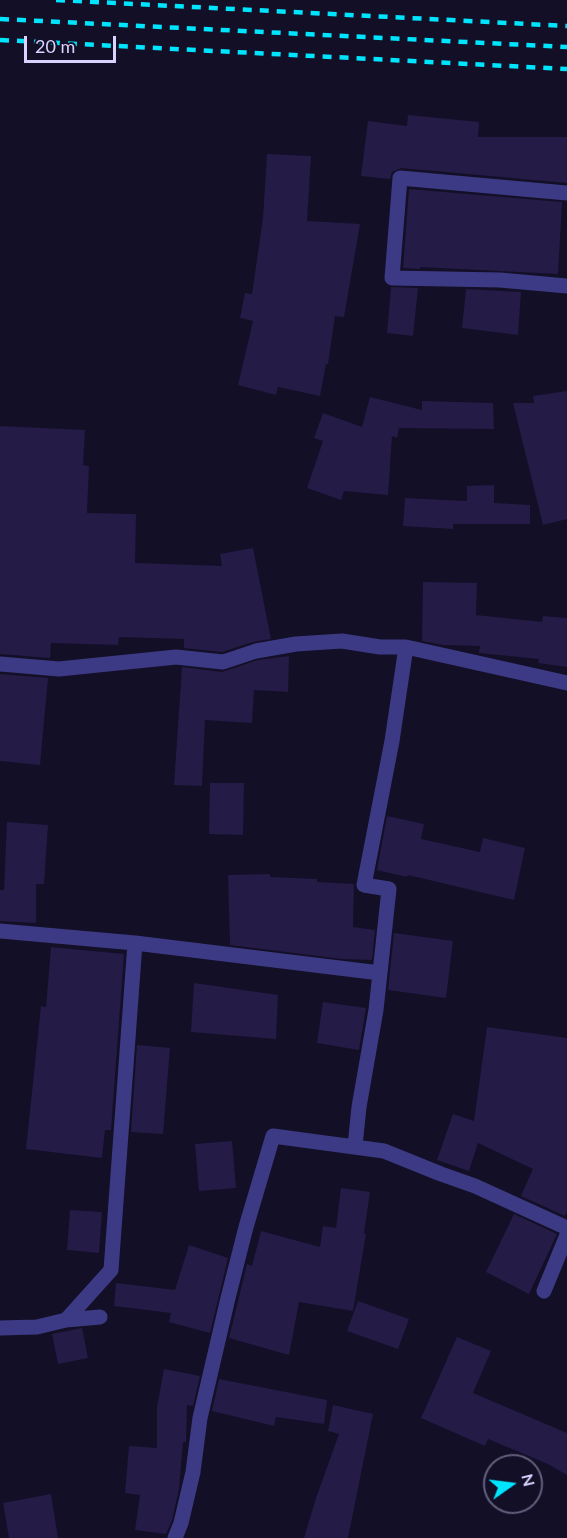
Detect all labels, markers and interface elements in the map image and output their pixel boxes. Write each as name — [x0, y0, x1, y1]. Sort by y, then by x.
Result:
scale bar — [27, 24, 118, 62]
text: 20 m — [35, 35, 75, 57]
north arrow — [483, 1454, 543, 1514]
text: N — [518, 1472, 540, 1488]

